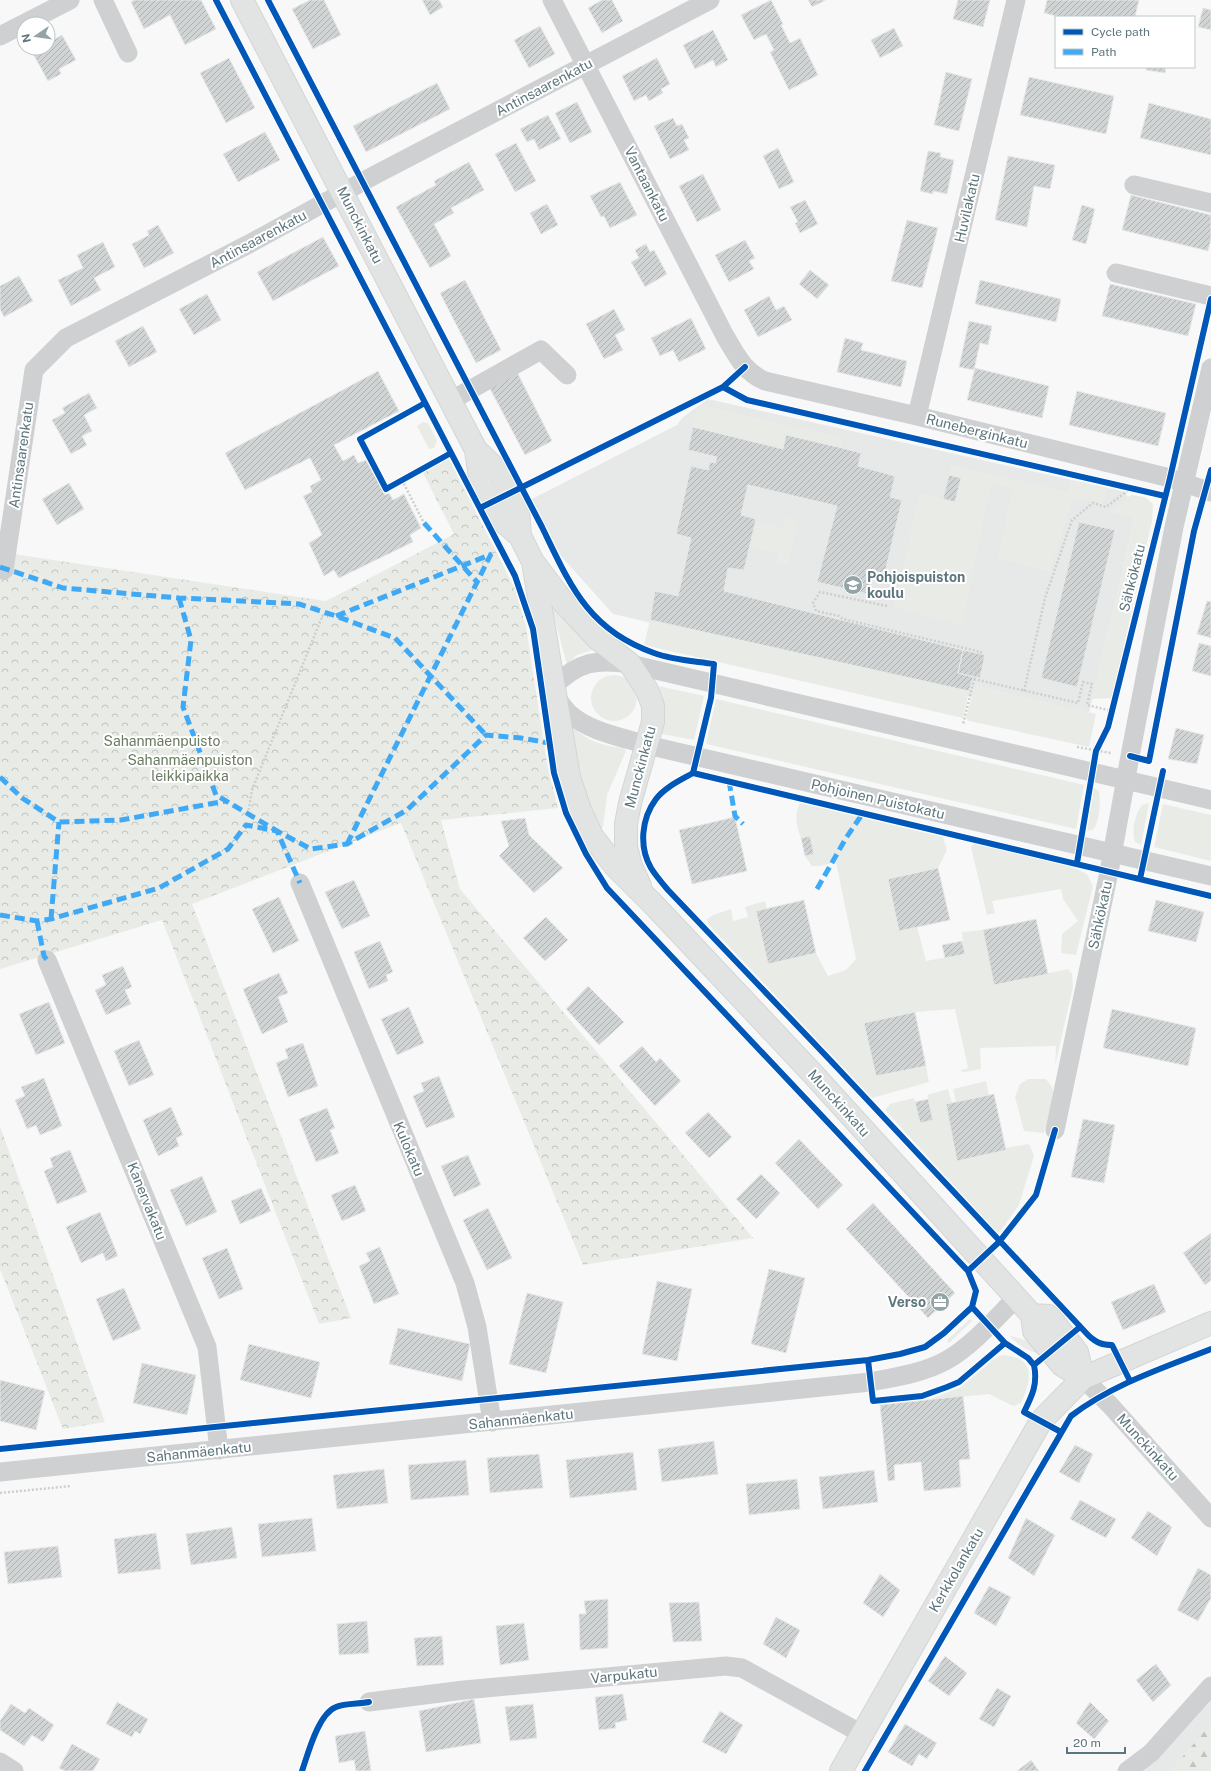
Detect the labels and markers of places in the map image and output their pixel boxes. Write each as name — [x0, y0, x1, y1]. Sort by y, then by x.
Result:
place label: Pohjoispuiston koulu — [867, 569, 965, 601]
school or university icon: Pohjoispuiston koulu — [842, 574, 864, 596]
office icon: Verso — [929, 1291, 951, 1313]
place label: Verso — [888, 1294, 926, 1310]

